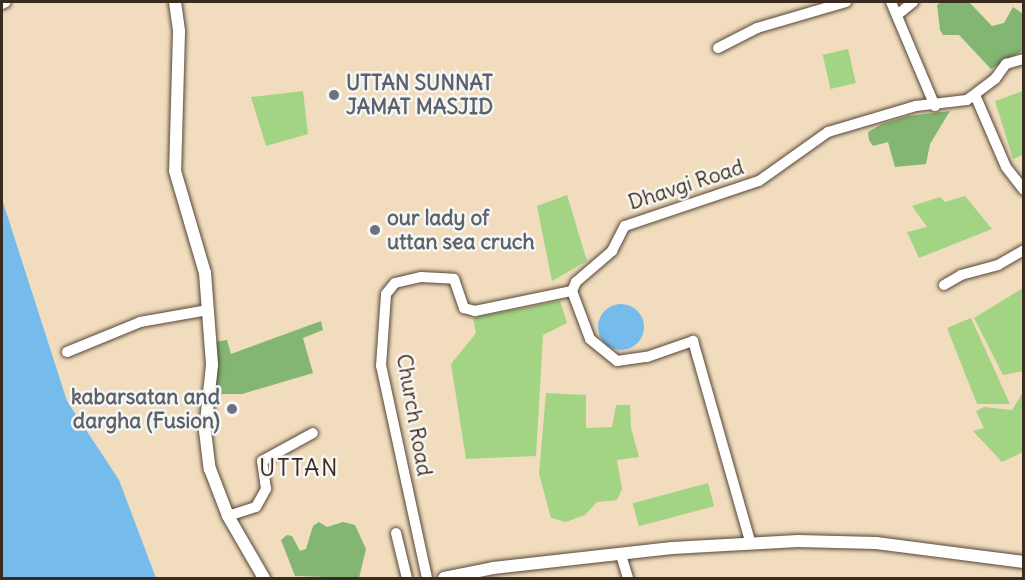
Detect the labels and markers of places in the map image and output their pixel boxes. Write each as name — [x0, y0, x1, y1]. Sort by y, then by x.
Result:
place label: UTTAN SUNNAT JAMAT MASJID — [346, 70, 493, 120]
marker: UTTAN SUNNAT JAMAT MASJID — [327, 88, 341, 102]
place label: our lady of uttan sea cruch — [387, 205, 535, 255]
marker: our lady of uttan sea cruch — [368, 223, 382, 237]
place label: kabarsatan and dargha (Fusion) — [71, 384, 220, 434]
marker: kabarsatan and dargha (Fusion) — [225, 402, 239, 416]

